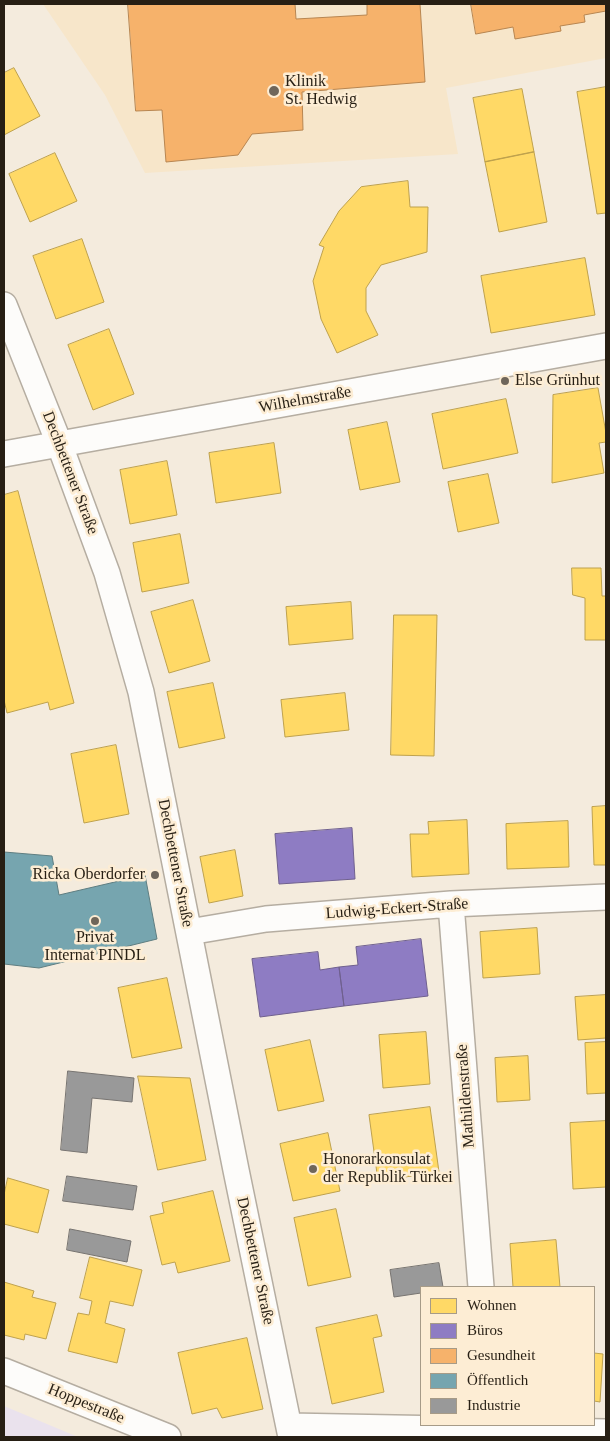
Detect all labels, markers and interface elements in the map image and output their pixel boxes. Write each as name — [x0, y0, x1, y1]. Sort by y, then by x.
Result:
place label: Klinik St. Hedwig — [285, 72, 357, 110]
marker: Klinik St. Hedwig — [267, 84, 281, 98]
place label: Else Grünhut — [515, 371, 600, 391]
marker: Else Grünhut — [499, 375, 511, 387]
street label: Wilhelmstraße — [257, 382, 353, 418]
street label: Dechbettener Straße — [38, 409, 102, 537]
street label: Dechbettener Straße — [153, 797, 197, 929]
place label: Ricka Oberdorfer — [33, 865, 145, 885]
marker: Ricka Oberdorfer — [149, 869, 161, 881]
street label: Ludwig-Eckert-Straße — [325, 894, 469, 924]
marker: Privat Internat PINDL — [89, 915, 101, 927]
place label: Privat Internat PINDL — [45, 928, 145, 966]
street label: Mathildenstraße — [453, 1043, 479, 1149]
place label: Honorarkonsulat der Republik Türkei — [323, 1150, 453, 1188]
marker: Honorarkonsulat der Republik Türkei — [307, 1163, 319, 1175]
street label: Dechbettener Straße — [232, 1195, 278, 1327]
legend — [420, 1286, 595, 1426]
text: Wohnen — [467, 1297, 517, 1313]
text: Büros — [467, 1322, 503, 1338]
text: Gesundheit — [467, 1347, 535, 1363]
text: Öffentlich — [467, 1372, 528, 1388]
street label: Hoppestraße — [45, 1380, 127, 1428]
text: Industrie — [467, 1397, 520, 1413]

